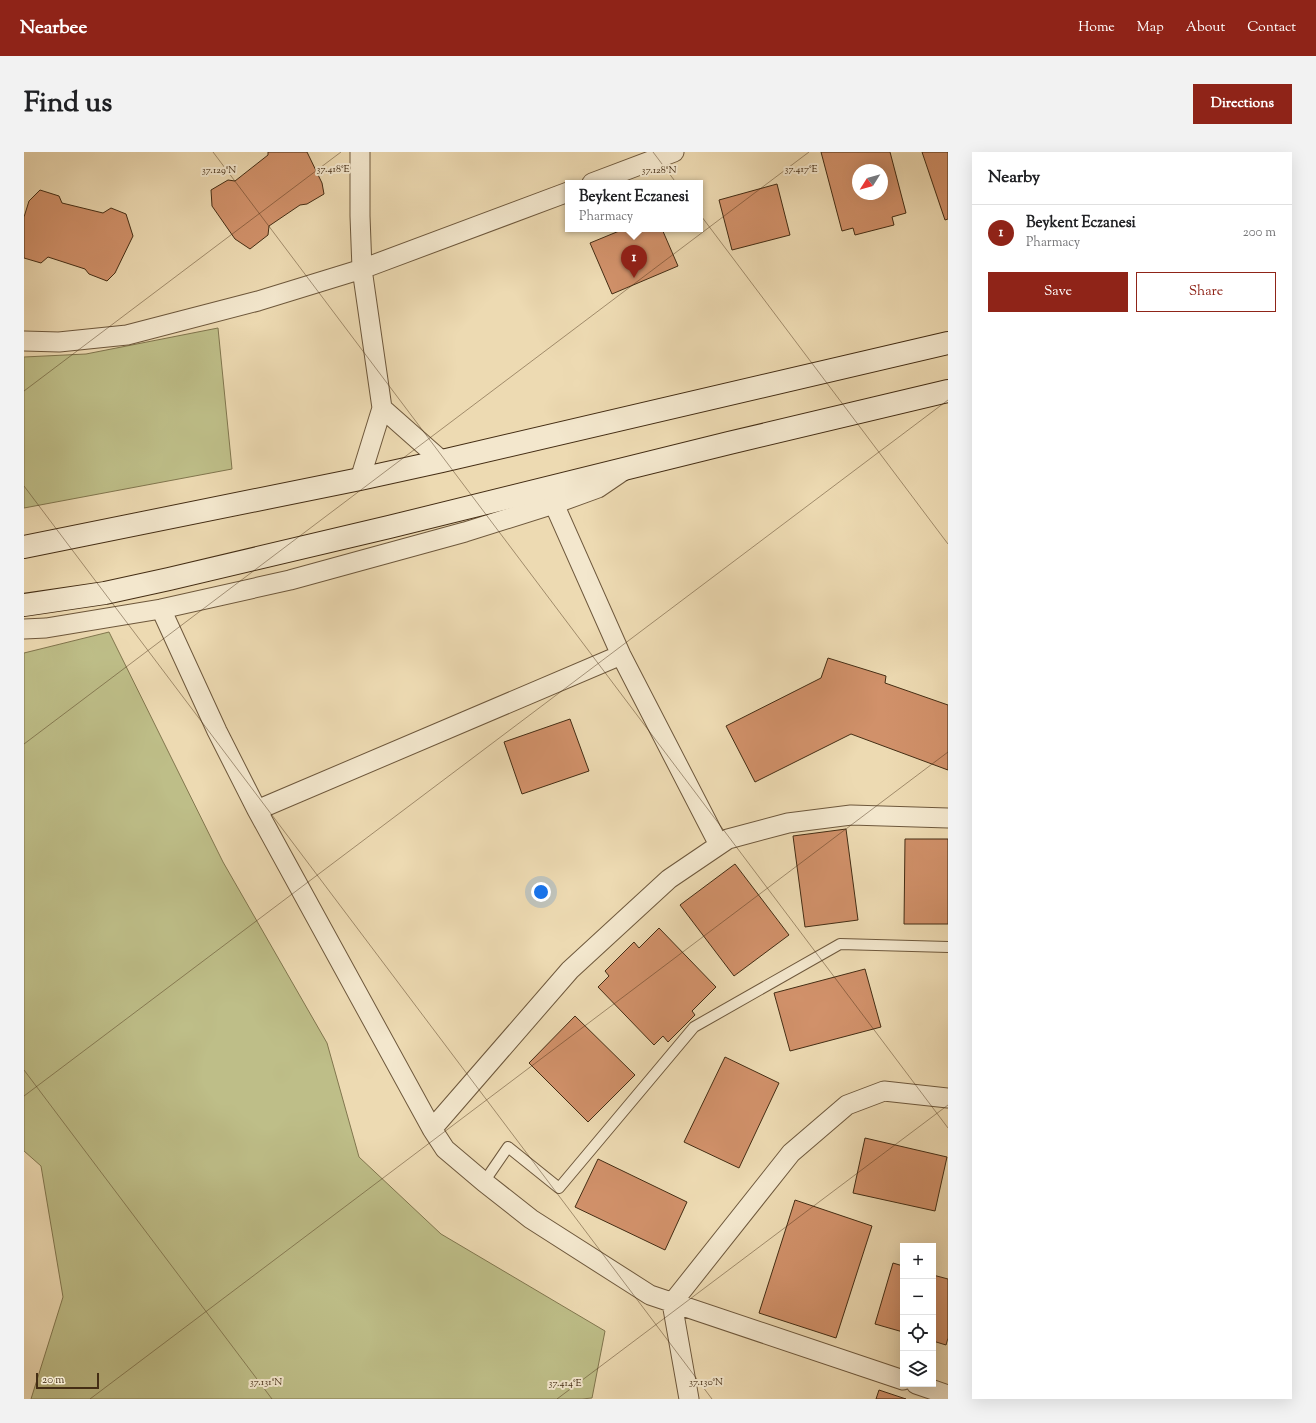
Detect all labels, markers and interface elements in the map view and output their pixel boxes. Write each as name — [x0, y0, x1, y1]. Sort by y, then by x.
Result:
text: Nearbee — [20, 15, 87, 42]
text: Home — [1078, 18, 1115, 38]
text: Map — [1137, 18, 1164, 38]
text: About — [1186, 18, 1225, 38]
text: Contact — [1247, 18, 1296, 38]
text: Find us — [24, 84, 112, 124]
button: Directions — [1193, 84, 1292, 124]
text: 37.418°E — [316, 162, 350, 177]
text: 37.417°E — [784, 162, 818, 177]
text: 37.129°N — [202, 163, 236, 178]
text: 37.128°N — [642, 163, 676, 178]
north arrow — [852, 164, 888, 200]
text: Nearby — [988, 166, 1040, 190]
popup — [565, 180, 703, 232]
text: Beykent Eczanesi — [579, 187, 689, 208]
text: Pharmacy — [579, 208, 633, 226]
text: Beykent Eczanesi — [1026, 213, 1136, 234]
text: 1 — [999, 224, 1003, 242]
text: 200 m — [1243, 224, 1276, 242]
text: Pharmacy — [1026, 234, 1080, 252]
pin: 1 — [621, 245, 647, 278]
button: Save — [988, 272, 1128, 312]
button: Share — [1136, 272, 1276, 312]
your location — [531, 882, 551, 902]
map controls — [900, 1243, 936, 1387]
button: + — [900, 1243, 936, 1279]
button: − — [900, 1279, 936, 1315]
button: locate — [900, 1315, 936, 1351]
button: layers — [900, 1351, 936, 1387]
scale bar — [36, 1371, 99, 1390]
text: 20 m — [42, 1372, 64, 1388]
text: 37.131°N — [250, 1375, 282, 1390]
text: 37.130°N — [689, 1375, 723, 1390]
text: 37.414°E — [548, 1376, 582, 1391]

